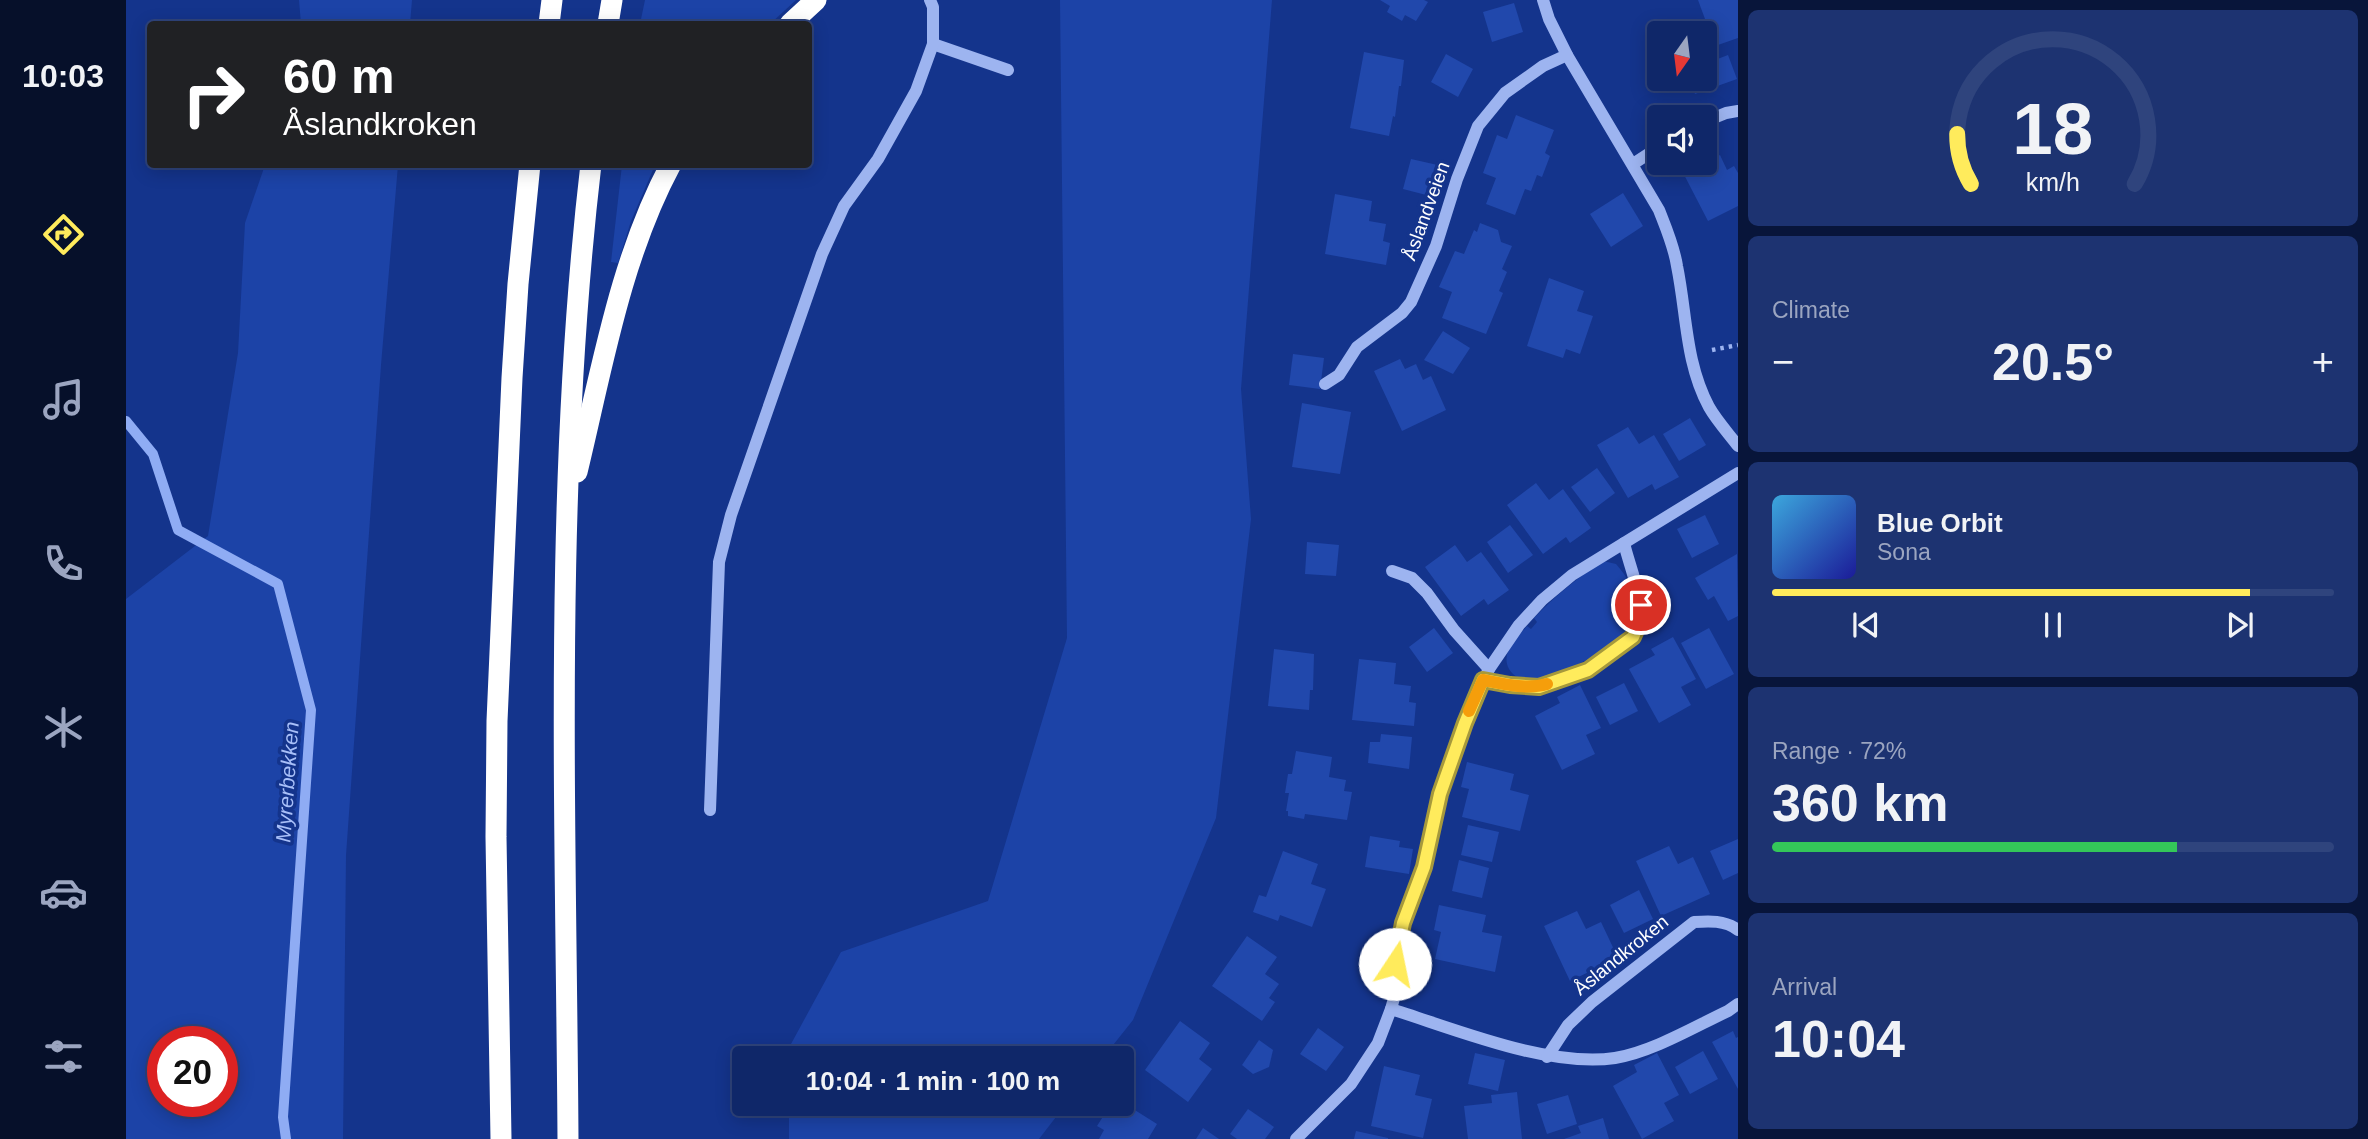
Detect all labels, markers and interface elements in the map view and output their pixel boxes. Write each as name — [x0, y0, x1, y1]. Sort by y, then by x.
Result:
north arrow — [1647, 21, 1717, 91]
map controls — [1647, 21, 1717, 175]
icon: right — [168, 49, 259, 140]
text: 60 m — [283, 49, 395, 103]
text: 10:03 — [22, 58, 104, 94]
text: 18 — [2013, 88, 2093, 169]
button: sound — [1647, 105, 1717, 175]
text: Åslandkroken — [283, 106, 477, 142]
street label: Åslandveien — [1398, 159, 1454, 263]
text: km/h — [2026, 168, 2080, 196]
icon: directions — [39, 210, 88, 259]
text: Climate — [1772, 297, 1850, 323]
text: 20.5° — [1992, 333, 2114, 391]
text: − — [1772, 341, 1794, 383]
text: + — [2312, 341, 2334, 383]
icon: music — [39, 375, 88, 424]
text: Blue Orbit — [1877, 508, 2003, 538]
icon: phone — [39, 539, 88, 588]
text: Sona — [1877, 539, 1931, 565]
pin — [1611, 575, 1671, 635]
icon: arrive — [1622, 586, 1660, 624]
icon: previous — [1847, 606, 1885, 644]
icon: pause — [2034, 606, 2072, 644]
icon: next — [2221, 606, 2259, 644]
icon: climate — [39, 703, 88, 752]
water label: Myrerbekken — [271, 721, 303, 843]
text: Range · 72% — [1772, 738, 1906, 764]
text: 360 km — [1772, 774, 1948, 832]
icon: car — [39, 868, 88, 917]
street label: Åslandkroken — [1570, 911, 1672, 999]
position arrow — [1358, 927, 1432, 1001]
text: Arrival — [1772, 974, 1837, 1000]
text: 10:04 — [1772, 1010, 1905, 1068]
speed limit sign: 20 — [147, 1026, 238, 1117]
icon: filters — [39, 1032, 88, 1081]
text: 10:04 · 1 min · 100 m — [806, 1066, 1060, 1096]

